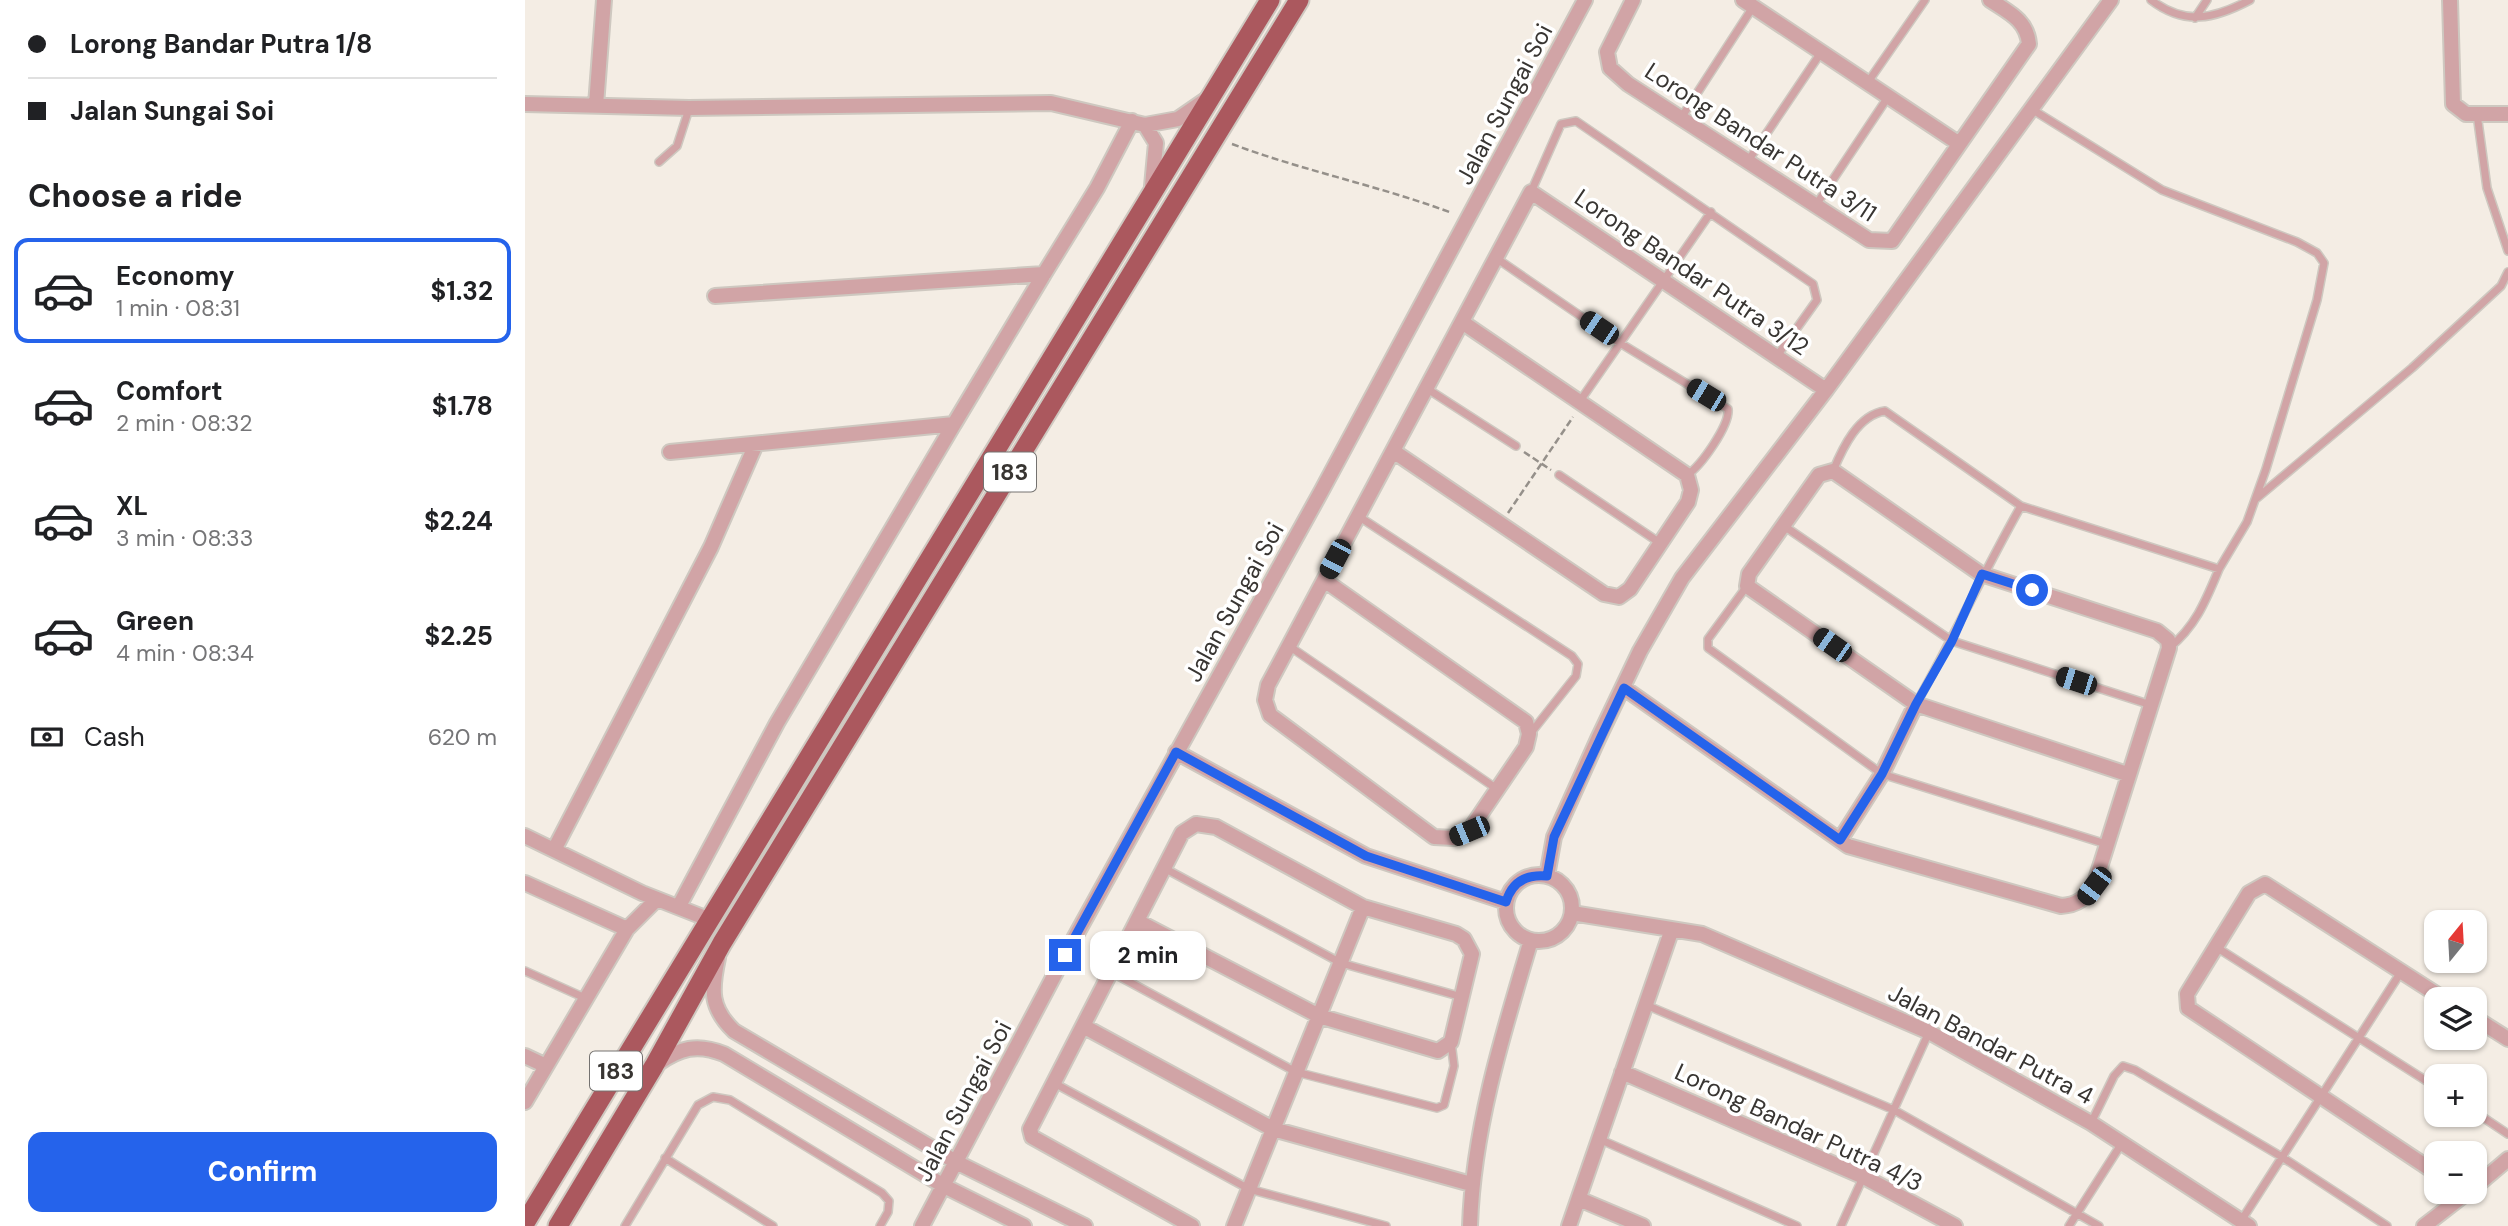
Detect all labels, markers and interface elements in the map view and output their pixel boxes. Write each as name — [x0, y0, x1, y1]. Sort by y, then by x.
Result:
street label: Jalan Sungai Soi — [1449, 18, 1559, 190]
text: Lorong Bandar Putra 1/8 — [70, 27, 372, 61]
street label: Lorong Bandar Putra 3/11 — [1639, 55, 1883, 229]
text: Jalan Sungai Soi — [70, 94, 274, 128]
text: Choose a ride — [28, 175, 243, 217]
street label: Lorong Bandar Putra 3/12 — [1569, 182, 1815, 362]
icon: car — [32, 259, 95, 322]
text: Economy — [116, 259, 234, 293]
text: $1.32 — [431, 274, 493, 308]
text: 1 min · 08:31 — [116, 293, 240, 323]
car — [1576, 308, 1623, 348]
icon: car — [32, 374, 95, 437]
text: Comfort — [116, 374, 222, 408]
car — [1683, 375, 1730, 415]
text: $1.78 — [432, 389, 493, 423]
text: 2 min · 08:32 — [116, 408, 253, 438]
road number: 183 — [984, 452, 1036, 492]
icon: car — [32, 489, 95, 552]
text: XL — [116, 489, 148, 523]
text: $2.24 — [424, 504, 493, 538]
street label: Jalan Sungai Soi — [1177, 517, 1291, 687]
text: 3 min · 08:33 — [116, 523, 253, 553]
car — [1316, 536, 1355, 582]
route start — [2016, 574, 2048, 606]
icon: car — [32, 604, 95, 667]
text: Green — [116, 604, 194, 638]
text: $2.25 — [425, 619, 493, 653]
car — [1809, 624, 1856, 666]
text: 4 min · 08:34 — [116, 638, 254, 668]
car — [2053, 665, 2100, 697]
icon: cash — [28, 718, 66, 756]
text: Cash — [84, 720, 145, 754]
text: 620 m — [428, 722, 497, 752]
car — [1446, 813, 1493, 849]
car — [2073, 863, 2116, 909]
north arrow — [2424, 910, 2487, 973]
map controls — [2424, 910, 2487, 1204]
callout: 2 min — [1089, 930, 1205, 979]
route end — [1049, 939, 1081, 971]
text: 2 min — [1118, 940, 1178, 970]
street label: Jalan Bandar Putra 4 — [1883, 977, 2099, 1111]
button: layers — [2424, 987, 2487, 1050]
street label: Jalan Sungai Soi — [908, 1015, 1018, 1187]
road number: 183 — [590, 1052, 642, 1090]
street label: Lorong Bandar Putra 4/3 — [1670, 1056, 1928, 1198]
button: + — [2424, 1064, 2487, 1127]
button: Confirm — [28, 1132, 497, 1212]
button: − — [2424, 1141, 2487, 1204]

